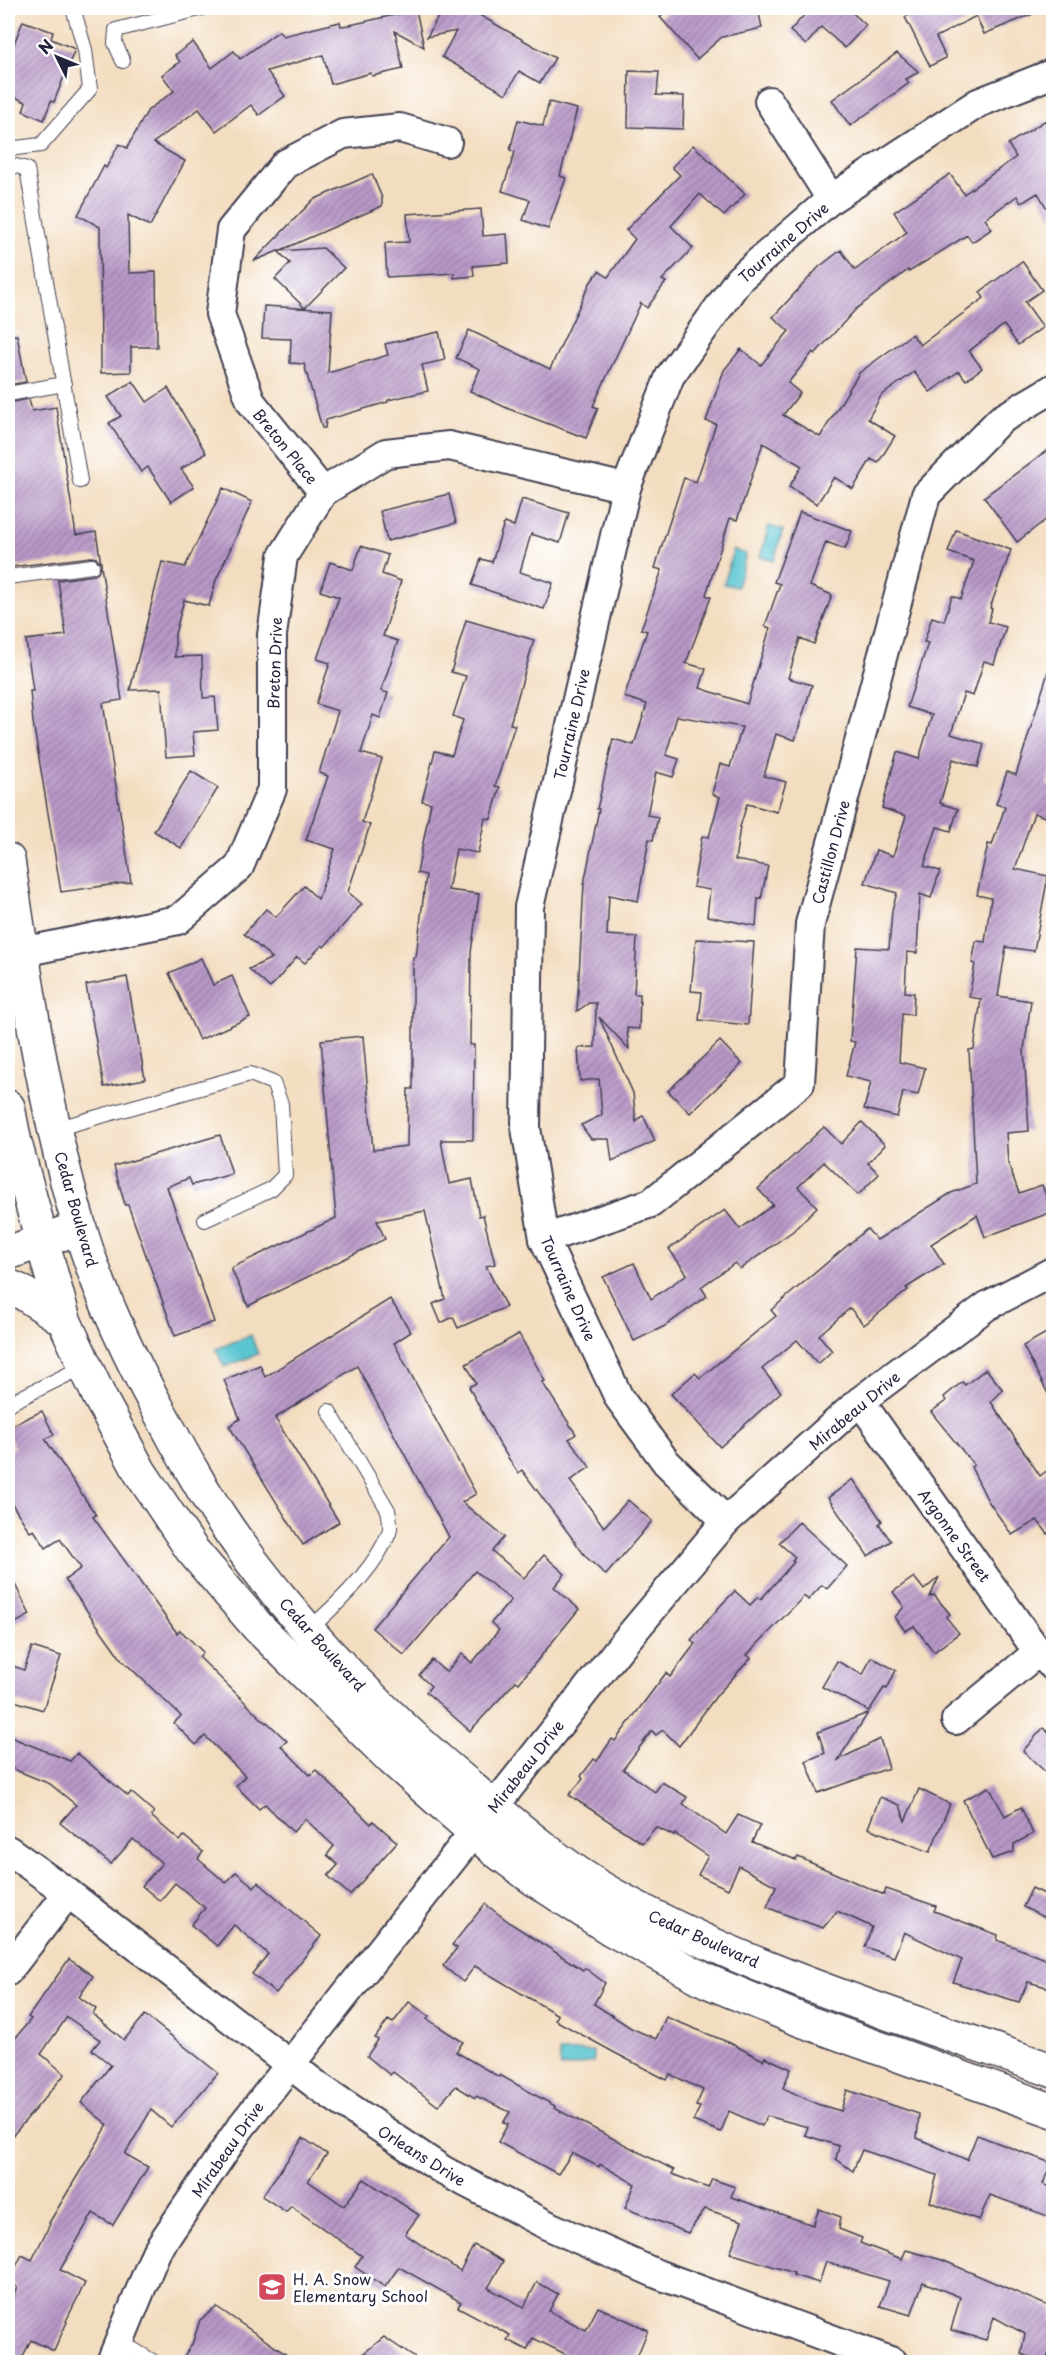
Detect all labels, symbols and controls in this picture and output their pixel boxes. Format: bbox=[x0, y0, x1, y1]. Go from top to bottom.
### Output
north arrow bbox=[27, 27, 87, 87]
text: N bbox=[32, 33, 58, 59]
street label: Tourraine Drive bbox=[733, 196, 833, 288]
street label: Breton Place bbox=[248, 403, 324, 489]
street label: Breton Drive bbox=[261, 617, 287, 709]
street label: Tourraine Drive bbox=[547, 666, 595, 782]
street label: Castillon Drive bbox=[805, 797, 855, 907]
street label: Cedar Boulevard bbox=[50, 1149, 104, 1269]
street label: Tourraine Drive bbox=[535, 1232, 603, 1344]
street label: Mirabeau Drive bbox=[803, 1365, 905, 1455]
street label: Argonne Street bbox=[913, 1484, 997, 1586]
street label: Cedar Boulevard bbox=[275, 1592, 371, 1696]
street label: Mirabeau Drive bbox=[481, 1715, 569, 1817]
street label: Cedar Boulevard bbox=[645, 1903, 763, 1973]
street label: Mirabeau Drive bbox=[185, 2096, 269, 2202]
street label: Orleans Drive bbox=[374, 2119, 470, 2191]
place label: H. A. Snow Elementary School bbox=[293, 2267, 428, 2307]
school or university icon: H. A. Snow Elementary School bbox=[256, 2271, 288, 2303]

